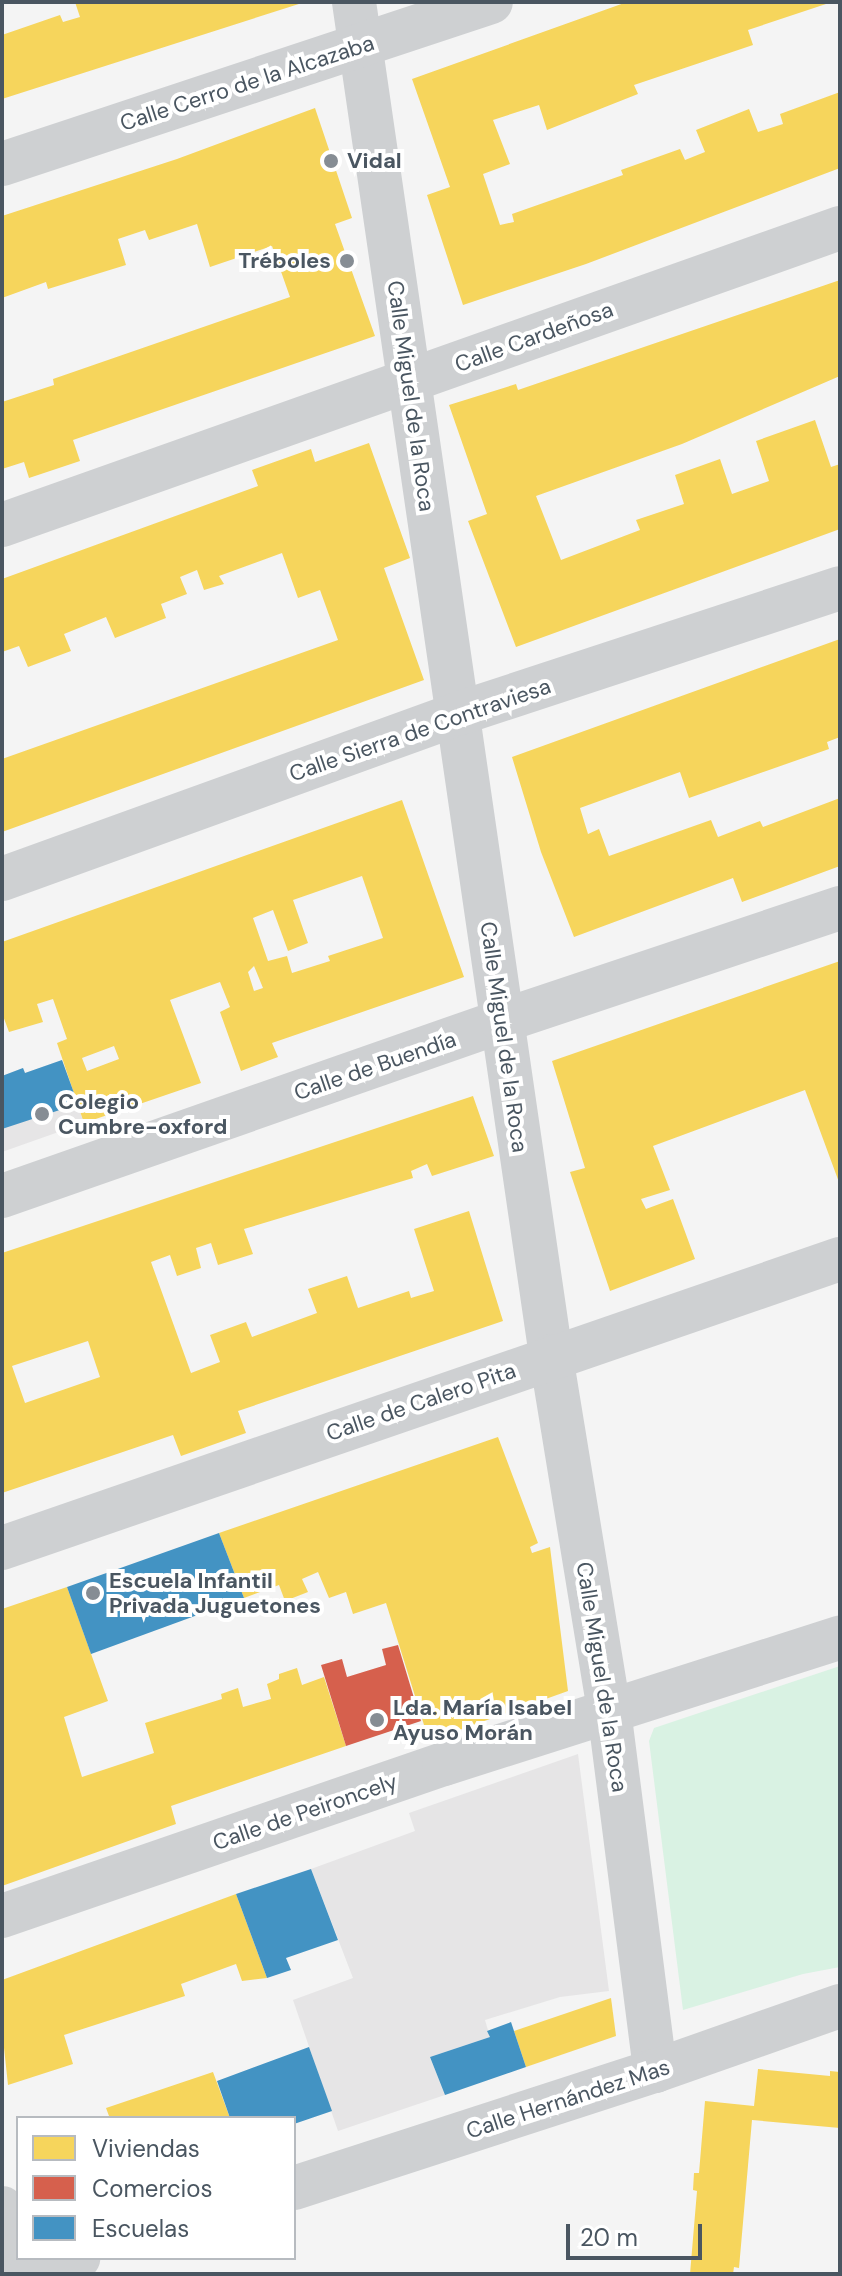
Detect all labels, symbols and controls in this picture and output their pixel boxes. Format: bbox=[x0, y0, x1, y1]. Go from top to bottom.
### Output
street label: Calle Cerro de la Alcazaba bbox=[117, 29, 377, 137]
place label: Vidal bbox=[347, 148, 402, 174]
marker: Vidal bbox=[322, 152, 340, 170]
place label: Tréboles bbox=[238, 248, 331, 274]
marker: Tréboles bbox=[338, 252, 356, 270]
street label: Calle Miguel de la Roca bbox=[382, 279, 440, 513]
street label: Calle Cardeñosa bbox=[451, 296, 617, 378]
street label: Calle Sierra de Contraviesa bbox=[286, 673, 554, 787]
street label: Calle Miguel de la Roca bbox=[475, 920, 533, 1154]
street label: Calle de Buendía bbox=[290, 1026, 460, 1106]
place label: Colegio Cumbre-oxford bbox=[58, 1088, 227, 1140]
marker: Colegio Cumbre-oxford bbox=[33, 1105, 51, 1123]
street label: Calle de Calero Pita bbox=[323, 1357, 519, 1447]
street label: Calle Miguel de la Roca bbox=[571, 1560, 633, 1794]
place label: Escuela Infantil Privada Juguetones bbox=[109, 1567, 321, 1618]
marker: Escuela Infantil Privada Juguetones bbox=[84, 1584, 102, 1602]
place label: Lda. María Isabel Ayuso Morán bbox=[393, 1694, 572, 1746]
marker: Lda. María Isabel Ayuso Morán bbox=[368, 1711, 386, 1729]
street label: Calle de Peironcely bbox=[209, 1768, 401, 1856]
street label: Calle Hernández Mas bbox=[463, 2054, 673, 2144]
legend bbox=[16, 2116, 296, 2260]
text: Viviendas bbox=[92, 2133, 200, 2164]
text: Comercios bbox=[92, 2173, 213, 2204]
scale bar bbox=[570, 2208, 706, 2258]
text: Escuelas bbox=[92, 2213, 189, 2244]
text: 20 m bbox=[580, 2222, 638, 2253]

